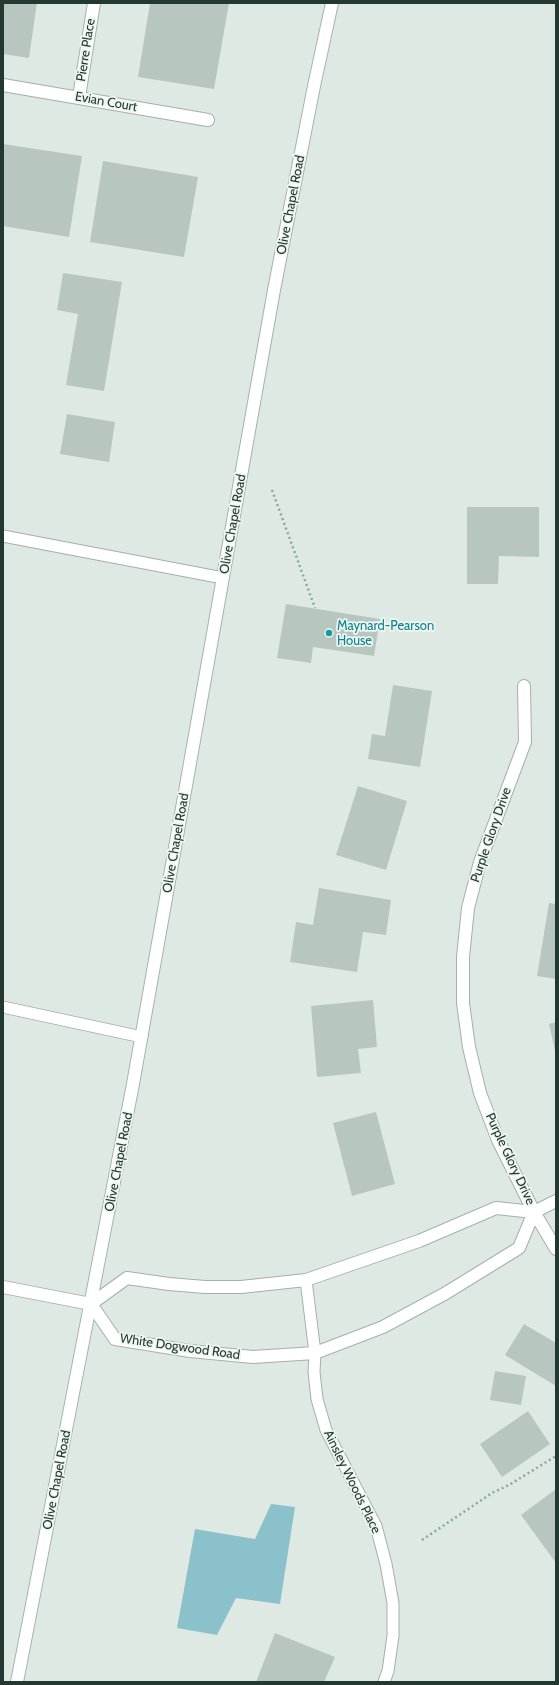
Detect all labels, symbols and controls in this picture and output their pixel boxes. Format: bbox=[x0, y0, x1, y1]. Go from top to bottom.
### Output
street label: Pierre Place bbox=[73, 17, 99, 83]
street label: Evian Court bbox=[74, 89, 138, 115]
street label: Olive Chapel Road bbox=[274, 154, 308, 256]
street label: Olive Chapel Road bbox=[217, 473, 249, 575]
place label: Maynard-Pearson House bbox=[337, 618, 434, 649]
marker: Maynard-Pearson House bbox=[324, 628, 334, 638]
street label: Purple Glory Drive bbox=[467, 785, 515, 885]
street label: Olive Chapel Road bbox=[160, 792, 192, 894]
street label: Olive Chapel Road bbox=[102, 1111, 136, 1213]
street label: Purple Glory Drive bbox=[482, 1111, 538, 1207]
street label: White Dogwood Road bbox=[119, 1331, 241, 1363]
street label: Ainsley Woods Place bbox=[320, 1428, 384, 1536]
street label: Olive Chapel Road bbox=[40, 1429, 74, 1531]

